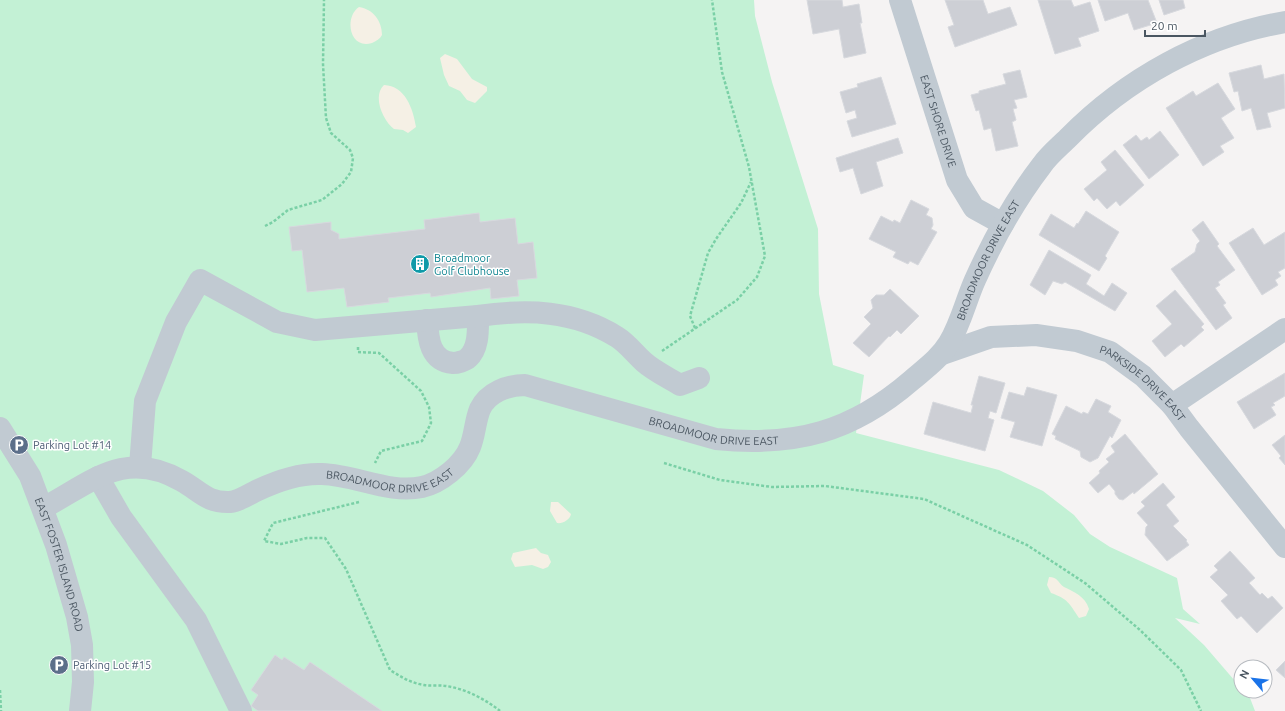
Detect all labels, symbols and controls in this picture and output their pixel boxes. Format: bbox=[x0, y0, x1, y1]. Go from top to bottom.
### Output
scale bar bbox=[1145, 12, 1205, 38]
text: 20 m bbox=[1151, 19, 1178, 32]
street label: EAST SHORE DRIVE bbox=[918, 73, 959, 169]
street label: BROADMOOR DRIVE EAST bbox=[954, 198, 1022, 322]
place label: Broadmoor Golf Clubhouse bbox=[434, 252, 510, 277]
building icon: Broadmoor Golf Clubhouse bbox=[409, 253, 431, 275]
street label: PARKSIDE DRIVE EAST bbox=[1098, 343, 1188, 423]
street label: BROADMOOR DRIVE EAST bbox=[648, 414, 779, 447]
parking icon: Parking Lot #14 bbox=[8, 434, 30, 456]
place label: Parking Lot #14 bbox=[33, 439, 111, 451]
street label: BROADMOOR DRIVE EAST bbox=[325, 466, 456, 495]
street label: EAST FOSTER ISLAND ROAD bbox=[33, 496, 86, 633]
parking icon: Parking Lot #15 bbox=[48, 654, 70, 676]
place label: Parking Lot #15 bbox=[73, 659, 151, 671]
north arrow bbox=[1233, 659, 1273, 699]
text: N bbox=[1237, 668, 1251, 681]

